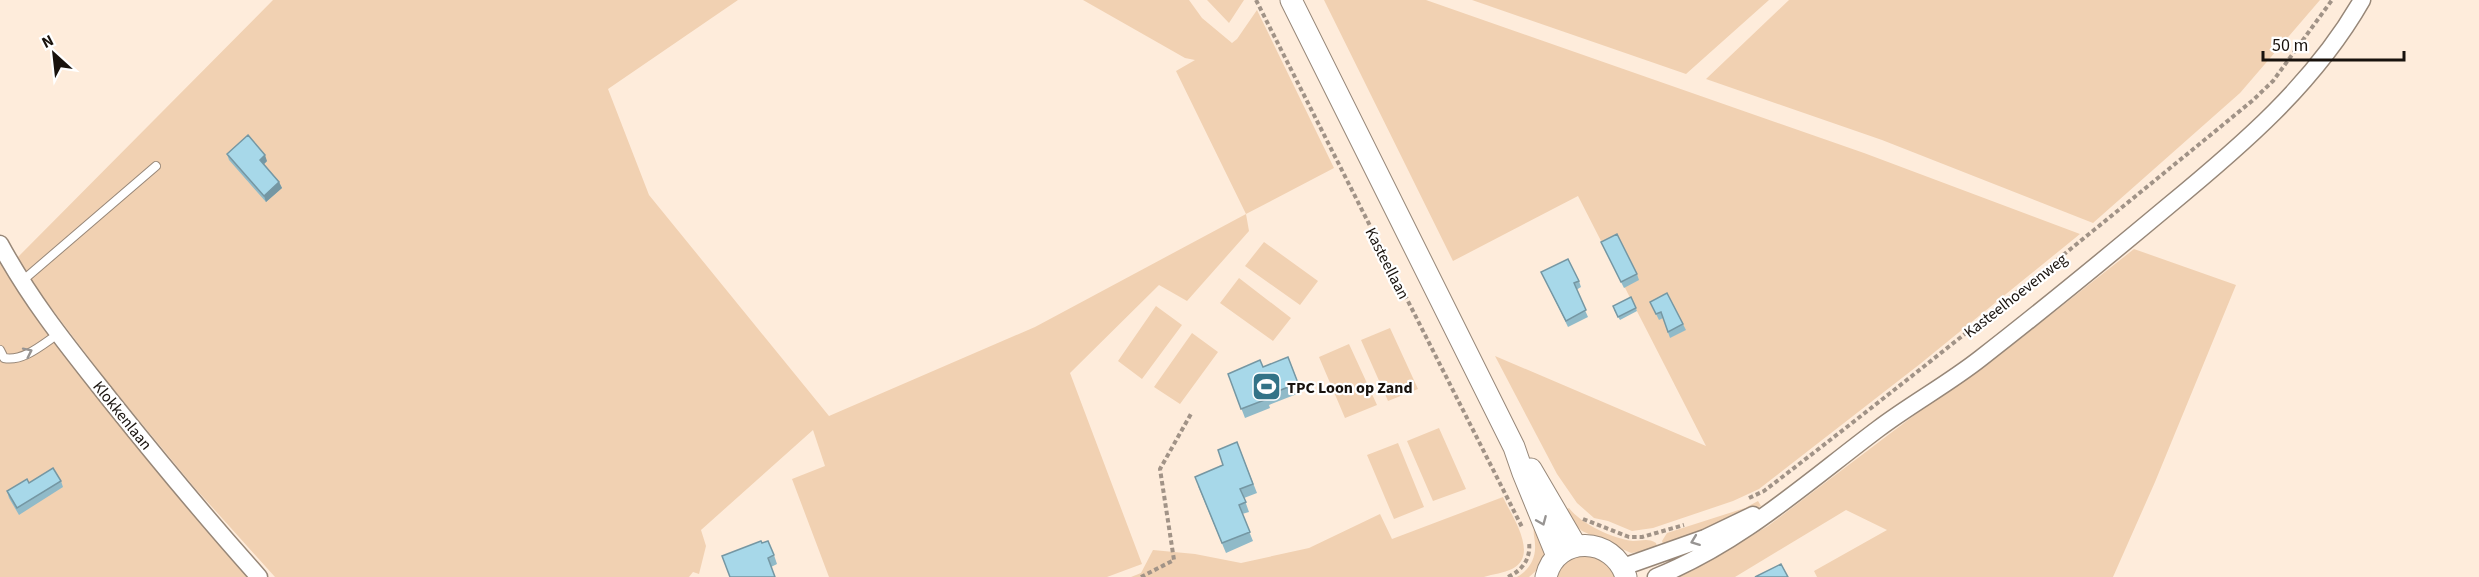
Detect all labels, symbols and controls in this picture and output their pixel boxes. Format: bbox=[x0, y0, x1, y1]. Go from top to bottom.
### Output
north arrow bbox=[24, 24, 84, 84]
scale bar bbox=[2263, 24, 2404, 62]
text: N bbox=[38, 29, 57, 54]
text: 50 m bbox=[2272, 33, 2308, 58]
street label: Kasteellaan bbox=[1360, 224, 1415, 303]
street label: Kasteelhoevenweg bbox=[1959, 248, 2072, 343]
one-way arrow bbox=[22, 347, 33, 359]
sports icon: TPC Loon op Zand bbox=[1250, 371, 1282, 403]
street label: Klokkenlaan bbox=[87, 376, 157, 455]
place label: TPC Loon op Zand bbox=[1287, 377, 1413, 399]
one-way arrow bbox=[1535, 515, 1547, 526]
one-way arrow bbox=[1691, 534, 1701, 547]

